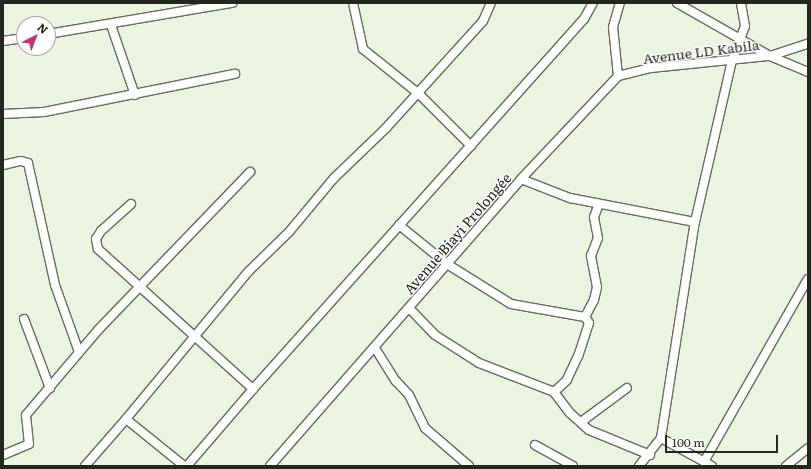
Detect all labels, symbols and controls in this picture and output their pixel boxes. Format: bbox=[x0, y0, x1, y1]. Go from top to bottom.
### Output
north arrow bbox=[16, 16, 56, 56]
text: N bbox=[35, 19, 52, 37]
street label: Avenue LD Kabila bbox=[642, 36, 760, 66]
street label: Avenue Biayi Prolongée bbox=[400, 169, 514, 297]
scale bar bbox=[667, 427, 780, 453]
text: 100 m bbox=[672, 433, 705, 451]

